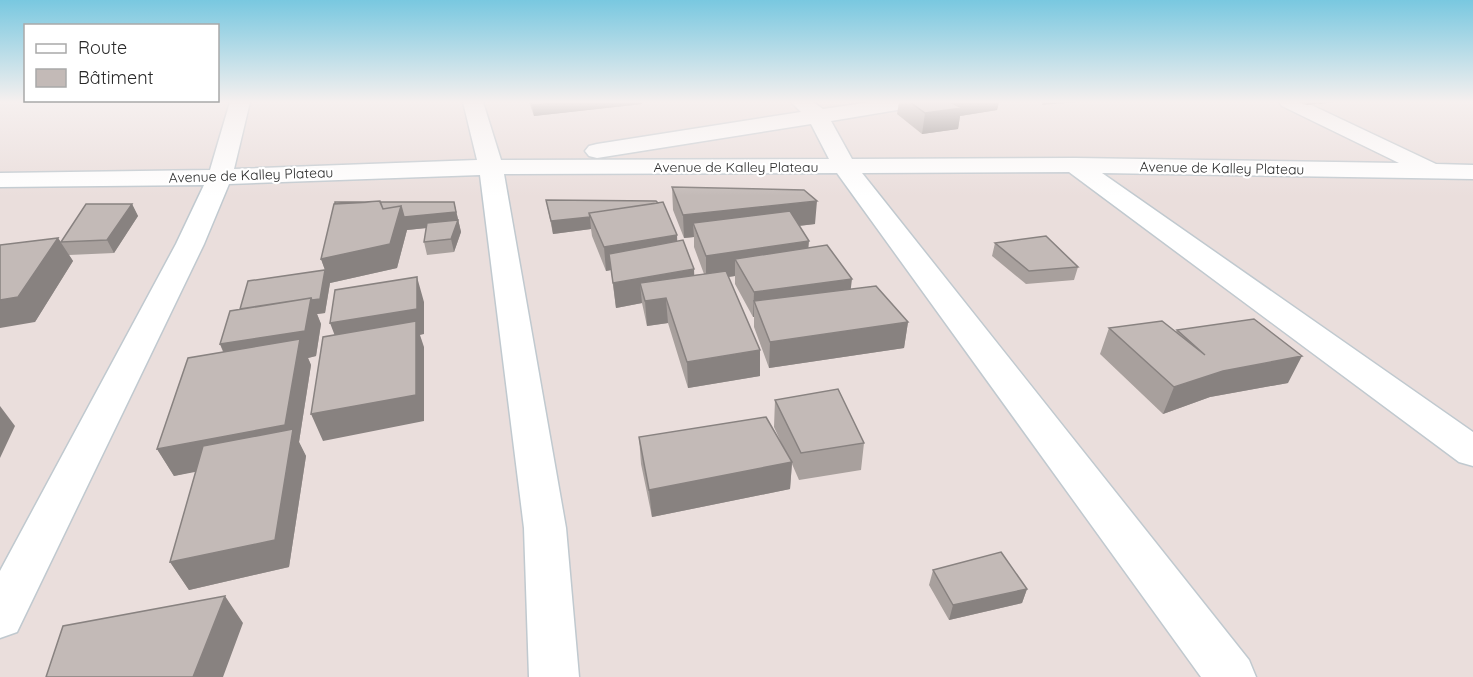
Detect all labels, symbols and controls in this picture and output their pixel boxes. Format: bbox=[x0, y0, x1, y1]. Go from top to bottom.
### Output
legend bbox=[24, 24, 219, 102]
text: Route bbox=[78, 36, 127, 59]
text: Bâtiment bbox=[78, 66, 154, 89]
street label: Avenue de Kalley Plateau bbox=[654, 158, 818, 176]
street label: Avenue de Kalley Plateau bbox=[1139, 158, 1305, 178]
street label: Avenue de Kalley Plateau bbox=[168, 163, 334, 187]

